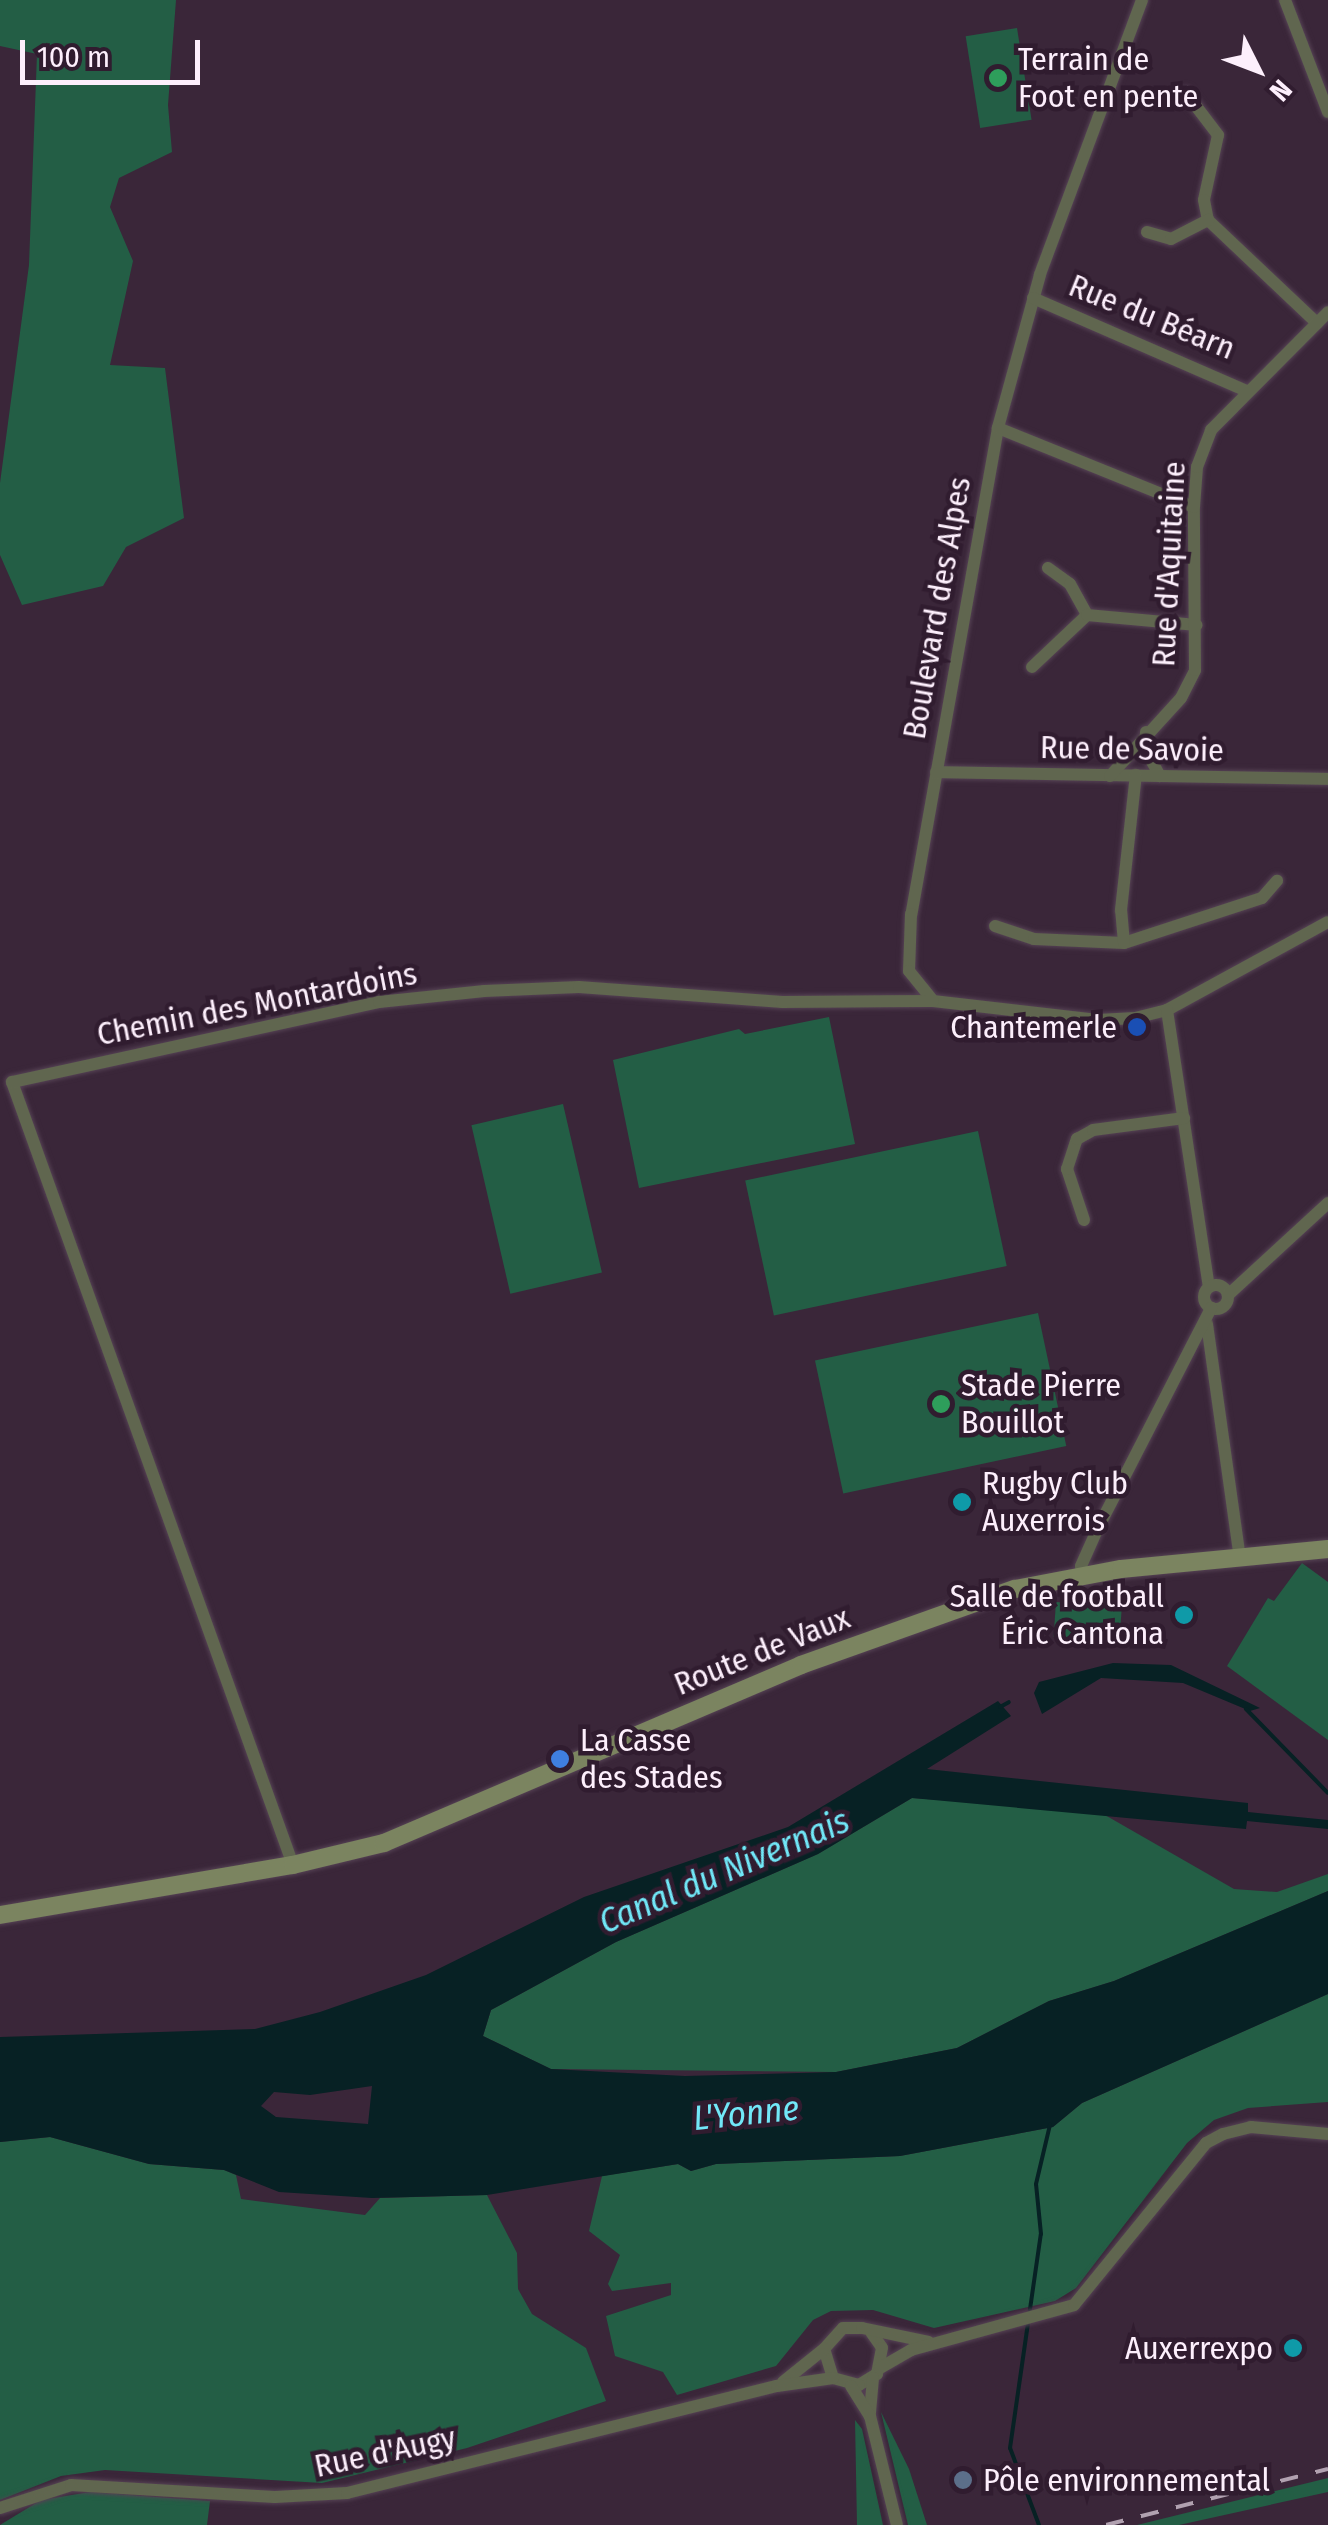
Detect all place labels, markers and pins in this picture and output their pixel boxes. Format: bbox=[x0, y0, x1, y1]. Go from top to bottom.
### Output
place label: Terrain de Foot en pente bbox=[1018, 41, 1198, 116]
marker: Terrain de Foot en pente bbox=[987, 67, 1009, 89]
place label: Chantemerle bbox=[950, 1008, 1117, 1046]
marker: Chantemerle bbox=[1126, 1016, 1148, 1038]
place label: Stade Pierre Bouillot bbox=[961, 1367, 1121, 1442]
marker: Stade Pierre Bouillot bbox=[930, 1393, 952, 1415]
place label: Rugby Club Auxerrois bbox=[982, 1465, 1128, 1540]
marker: Rugby Club Auxerrois bbox=[951, 1491, 973, 1513]
place label: Salle de football Éric Cantona bbox=[950, 1578, 1164, 1653]
marker: Salle de football Éric Cantona bbox=[1173, 1604, 1195, 1626]
place label: La Casse des Stades bbox=[580, 1722, 723, 1797]
marker: La Casse des Stades bbox=[549, 1748, 571, 1770]
place label: Auxerrexpo bbox=[1125, 2329, 1273, 2367]
marker: Auxerrexpo bbox=[1282, 2337, 1304, 2359]
place label: Pôle environnemental bbox=[983, 2461, 1270, 2499]
marker: Pôle environnemental bbox=[952, 2469, 974, 2491]

